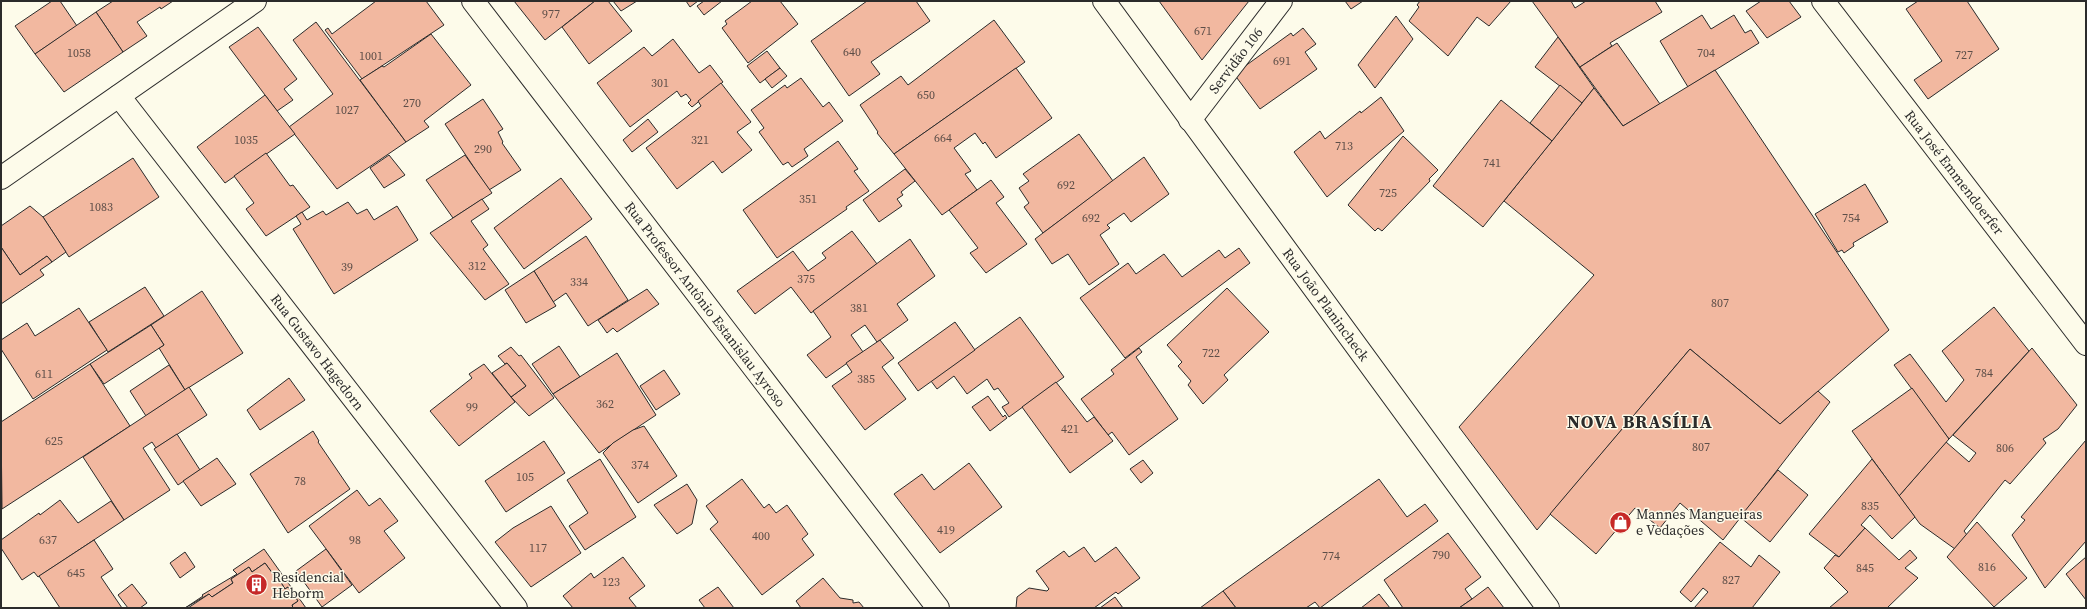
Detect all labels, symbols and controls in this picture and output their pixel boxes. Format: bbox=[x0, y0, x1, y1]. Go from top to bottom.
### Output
house number: 977 bbox=[542, 6, 560, 22]
house number: 671 bbox=[1194, 23, 1212, 39]
street label: Servidão 106 bbox=[1204, 23, 1267, 98]
house number: 640 bbox=[843, 44, 861, 60]
house number: 1058 bbox=[67, 45, 91, 61]
house number: 704 bbox=[1697, 45, 1715, 61]
house number: 727 bbox=[1955, 47, 1973, 63]
house number: 1001 bbox=[359, 48, 383, 64]
house number: 691 bbox=[1273, 53, 1291, 69]
house number: 301 bbox=[651, 75, 669, 91]
house number: 650 bbox=[917, 87, 935, 103]
house number: 270 bbox=[403, 95, 421, 111]
house number: 1027 bbox=[335, 102, 359, 118]
street label: Rua José Emmendoerfer bbox=[1900, 106, 2009, 239]
house number: 664 bbox=[934, 130, 952, 146]
house number: 1035 bbox=[234, 132, 258, 148]
house number: 321 bbox=[691, 132, 709, 148]
house number: 713 bbox=[1335, 138, 1353, 154]
house number: 290 bbox=[474, 141, 492, 157]
house number: 741 bbox=[1483, 155, 1501, 171]
house number: 692 bbox=[1057, 177, 1075, 193]
house number: 725 bbox=[1379, 185, 1397, 201]
house number: 351 bbox=[799, 191, 817, 207]
street label: Rua Professor Antônio Estanislau Ayroso bbox=[620, 197, 791, 411]
house number: 1083 bbox=[89, 199, 113, 215]
house number: 692 bbox=[1082, 210, 1100, 226]
house number: 754 bbox=[1842, 210, 1860, 226]
street label: Rua João Planincheck bbox=[1278, 244, 1374, 365]
house number: 312 bbox=[468, 258, 486, 274]
house number: 39 bbox=[341, 259, 353, 275]
house number: 375 bbox=[797, 271, 815, 287]
house number: 334 bbox=[570, 274, 588, 290]
street label: Rua Gustavo Hagedorn bbox=[266, 290, 369, 415]
house number: 807 bbox=[1711, 295, 1729, 311]
house number: 381 bbox=[850, 300, 868, 316]
house number: 722 bbox=[1202, 345, 1220, 361]
house number: 784 bbox=[1975, 365, 1993, 381]
house number: 611 bbox=[35, 366, 53, 382]
house number: 385 bbox=[857, 371, 875, 387]
house number: 362 bbox=[596, 396, 614, 412]
house number: 99 bbox=[466, 399, 478, 415]
district label: NOVA BRASÍLIA bbox=[1567, 409, 1713, 434]
house number: 421 bbox=[1061, 421, 1079, 437]
house number: 625 bbox=[45, 433, 63, 449]
house number: 807 bbox=[1692, 439, 1710, 455]
house number: 806 bbox=[1996, 440, 2014, 456]
house number: 374 bbox=[631, 457, 649, 473]
house number: 105 bbox=[516, 469, 534, 485]
house number: 78 bbox=[294, 473, 306, 489]
house number: 835 bbox=[1861, 498, 1879, 514]
place label: Mannes Mangueiras e Vedações bbox=[1636, 504, 1762, 540]
shop icon: Mannes Mangueiras e Vedações bbox=[1607, 509, 1633, 535]
house number: 419 bbox=[937, 522, 955, 538]
house number: 400 bbox=[752, 528, 770, 544]
house number: 637 bbox=[39, 532, 57, 548]
house number: 98 bbox=[349, 532, 361, 548]
house number: 117 bbox=[529, 540, 547, 556]
house number: 790 bbox=[1432, 547, 1450, 563]
house number: 774 bbox=[1322, 548, 1340, 564]
house number: 816 bbox=[1978, 559, 1996, 575]
house number: 845 bbox=[1856, 560, 1874, 576]
house number: 645 bbox=[67, 565, 85, 581]
place label: Residencial Heborm bbox=[272, 567, 344, 603]
building icon: Residencial Heborm bbox=[243, 572, 269, 598]
house number: 827 bbox=[1722, 572, 1740, 588]
house number: 123 bbox=[602, 574, 620, 590]

